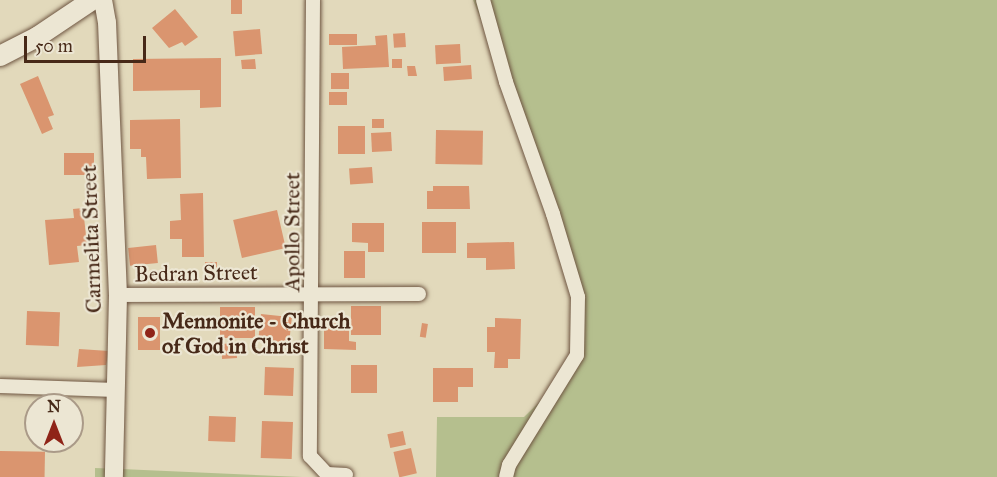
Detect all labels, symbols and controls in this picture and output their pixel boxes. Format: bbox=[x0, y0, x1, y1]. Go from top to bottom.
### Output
scale bar bbox=[27, 24, 148, 62]
text: 50 m bbox=[35, 35, 73, 57]
street label: Carmelita Street bbox=[75, 164, 107, 314]
street label: Apollo Street bbox=[279, 172, 305, 292]
street label: Bedran Street bbox=[134, 259, 258, 287]
place label: Mennonite - Church of God in Christ bbox=[162, 307, 350, 358]
marker: Mennonite - Church of God in Christ bbox=[143, 326, 157, 340]
north arrow bbox=[24, 393, 84, 453]
text: N bbox=[47, 397, 61, 416]

